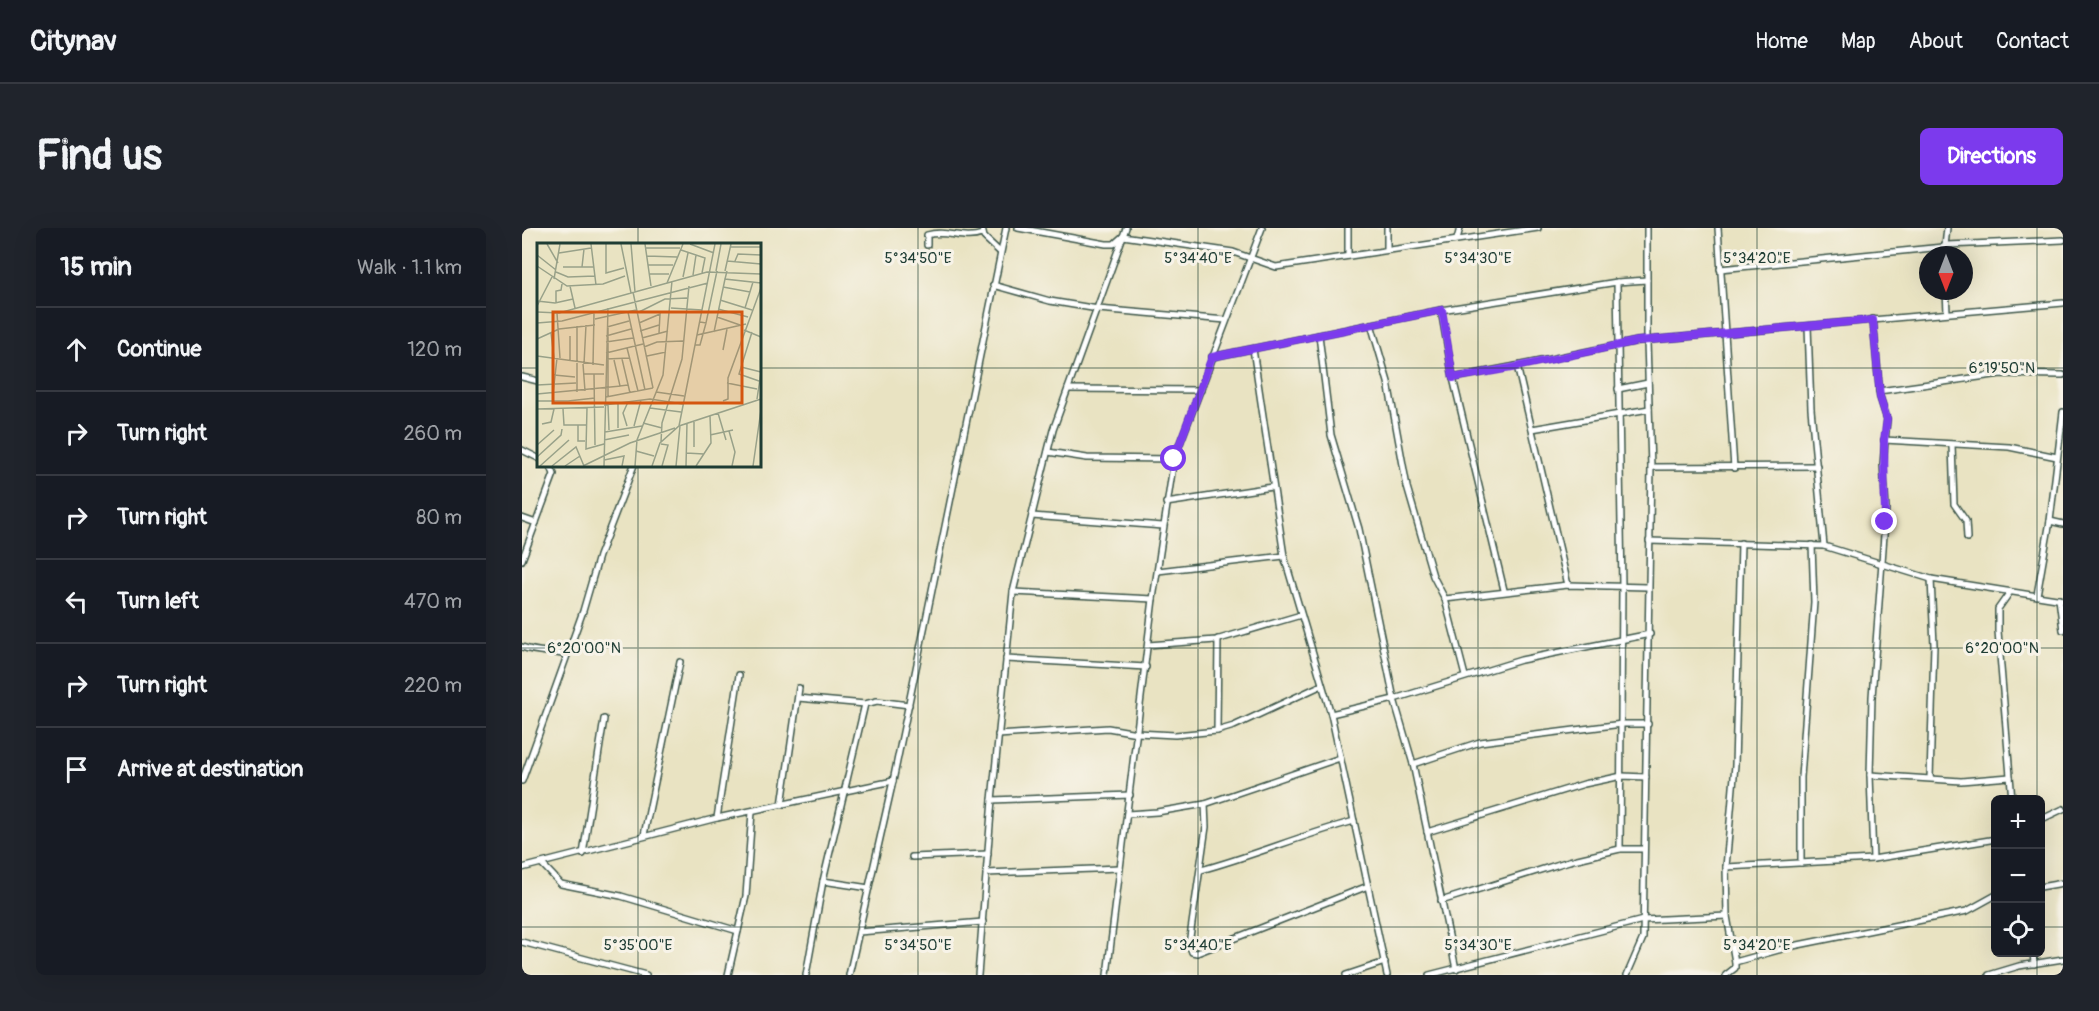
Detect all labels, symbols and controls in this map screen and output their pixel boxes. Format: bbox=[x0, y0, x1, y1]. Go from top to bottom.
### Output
text: Citynav bbox=[30, 24, 117, 59]
text: Home bbox=[1755, 28, 1808, 55]
text: Map bbox=[1841, 28, 1876, 55]
text: About bbox=[1909, 28, 1963, 55]
text: Contact bbox=[1996, 28, 2069, 55]
button: Directions bbox=[1920, 128, 2063, 185]
text: Find us bbox=[36, 130, 162, 182]
inset map bbox=[537, 243, 760, 466]
north arrow bbox=[1919, 246, 1973, 300]
text: 5°34'50"E bbox=[884, 249, 952, 268]
text: 5°34'40"E bbox=[1164, 249, 1232, 268]
text: 5°34'30"E bbox=[1444, 249, 1512, 268]
text: 5°34'20"E bbox=[1723, 249, 1791, 268]
text: 15 min bbox=[60, 251, 132, 283]
text: Walk · 1.1 km bbox=[357, 255, 462, 280]
icon: ahead bbox=[60, 333, 93, 366]
text: Continue bbox=[117, 335, 201, 363]
text: 120 m bbox=[407, 337, 462, 362]
text: 6°19'50"N bbox=[1969, 359, 2035, 378]
icon: right bbox=[60, 417, 93, 450]
text: Turn right bbox=[117, 419, 207, 447]
text: 260 m bbox=[403, 421, 462, 446]
route start bbox=[1160, 445, 1186, 471]
icon: right bbox=[60, 501, 93, 534]
text: Turn right bbox=[117, 503, 207, 531]
text: 80 m bbox=[416, 505, 462, 530]
route end bbox=[1871, 508, 1897, 534]
icon: left bbox=[60, 585, 93, 618]
text: Turn left bbox=[117, 587, 199, 615]
text: 470 m bbox=[404, 589, 462, 614]
text: 6°20'00"N bbox=[547, 639, 621, 658]
text: 6°20'00"N bbox=[1965, 639, 2039, 658]
icon: right bbox=[60, 669, 93, 702]
text: Turn right bbox=[117, 671, 207, 699]
text: 220 m bbox=[404, 673, 462, 698]
icon: arrive bbox=[60, 753, 93, 786]
text: Arrive at destination bbox=[117, 755, 303, 783]
map controls bbox=[1991, 795, 2045, 957]
button: + bbox=[1991, 795, 2045, 849]
button: − bbox=[1991, 849, 2045, 903]
button: locate bbox=[1991, 903, 2045, 957]
text: 5°35'00"E bbox=[604, 936, 672, 955]
text: 5°34'50"E bbox=[884, 936, 952, 955]
text: 5°34'40"E bbox=[1164, 936, 1232, 955]
text: 5°34'30"E bbox=[1444, 936, 1512, 955]
text: 5°34'20"E bbox=[1723, 936, 1791, 955]

